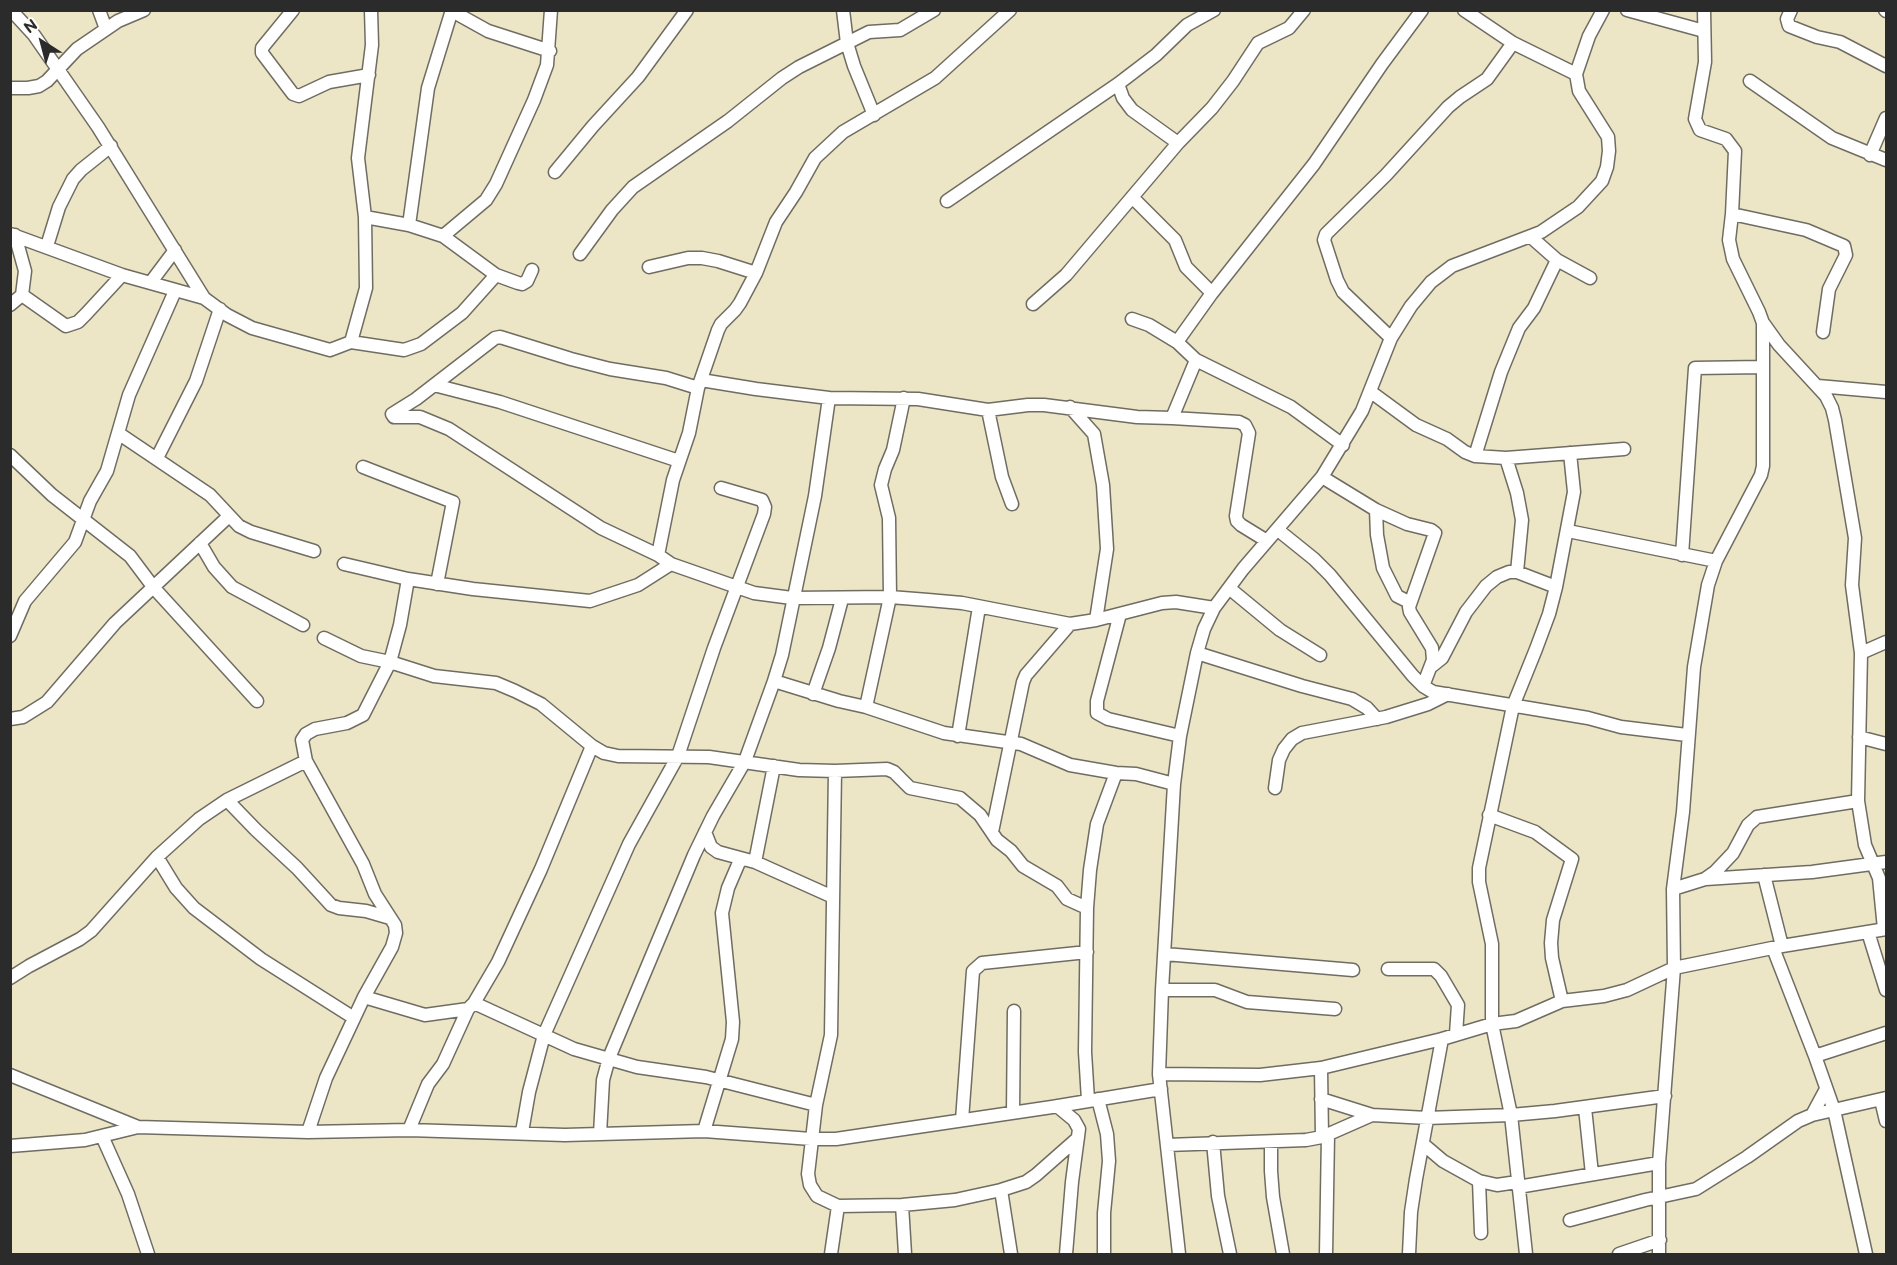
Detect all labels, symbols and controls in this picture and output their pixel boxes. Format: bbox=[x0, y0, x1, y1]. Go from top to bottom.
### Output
north arrow bbox=[12, 12, 72, 72]
text: N bbox=[21, 16, 42, 38]

